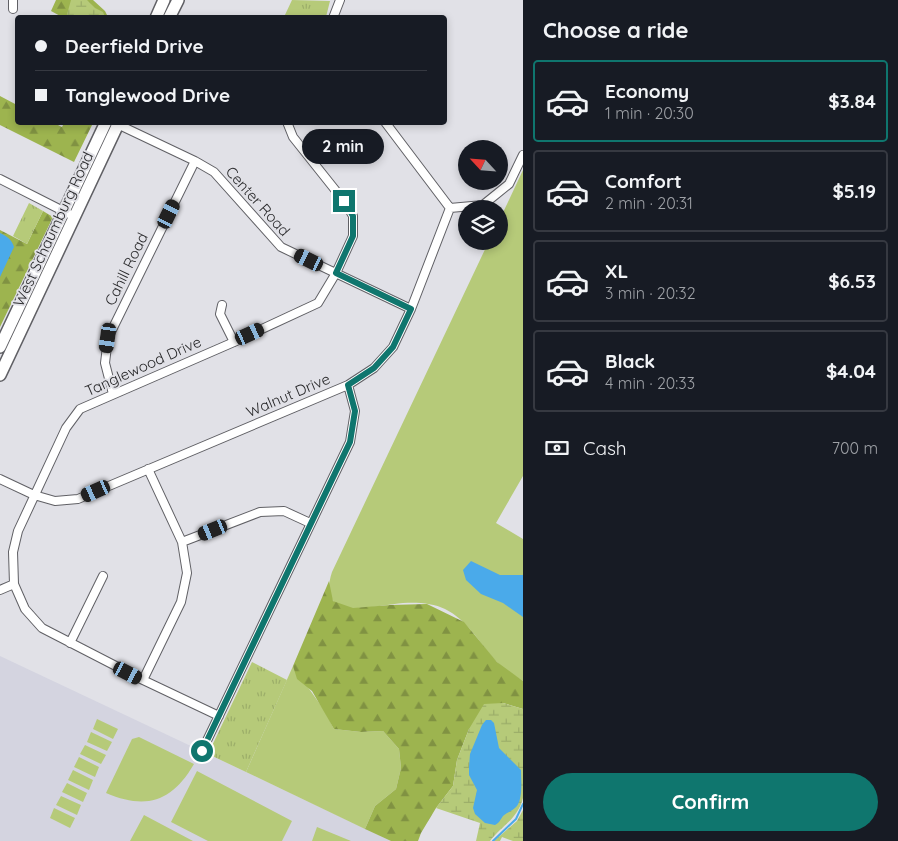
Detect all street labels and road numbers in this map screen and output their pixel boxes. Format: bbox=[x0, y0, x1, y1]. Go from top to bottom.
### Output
street label: West Schaumburg Road bbox=[9, 149, 97, 309]
street label: Center Road bbox=[222, 162, 294, 240]
street label: Cahill Road bbox=[100, 229, 152, 309]
street label: Tanglewood Drive bbox=[82, 332, 204, 400]
street label: Walnut Drive bbox=[243, 369, 333, 421]

